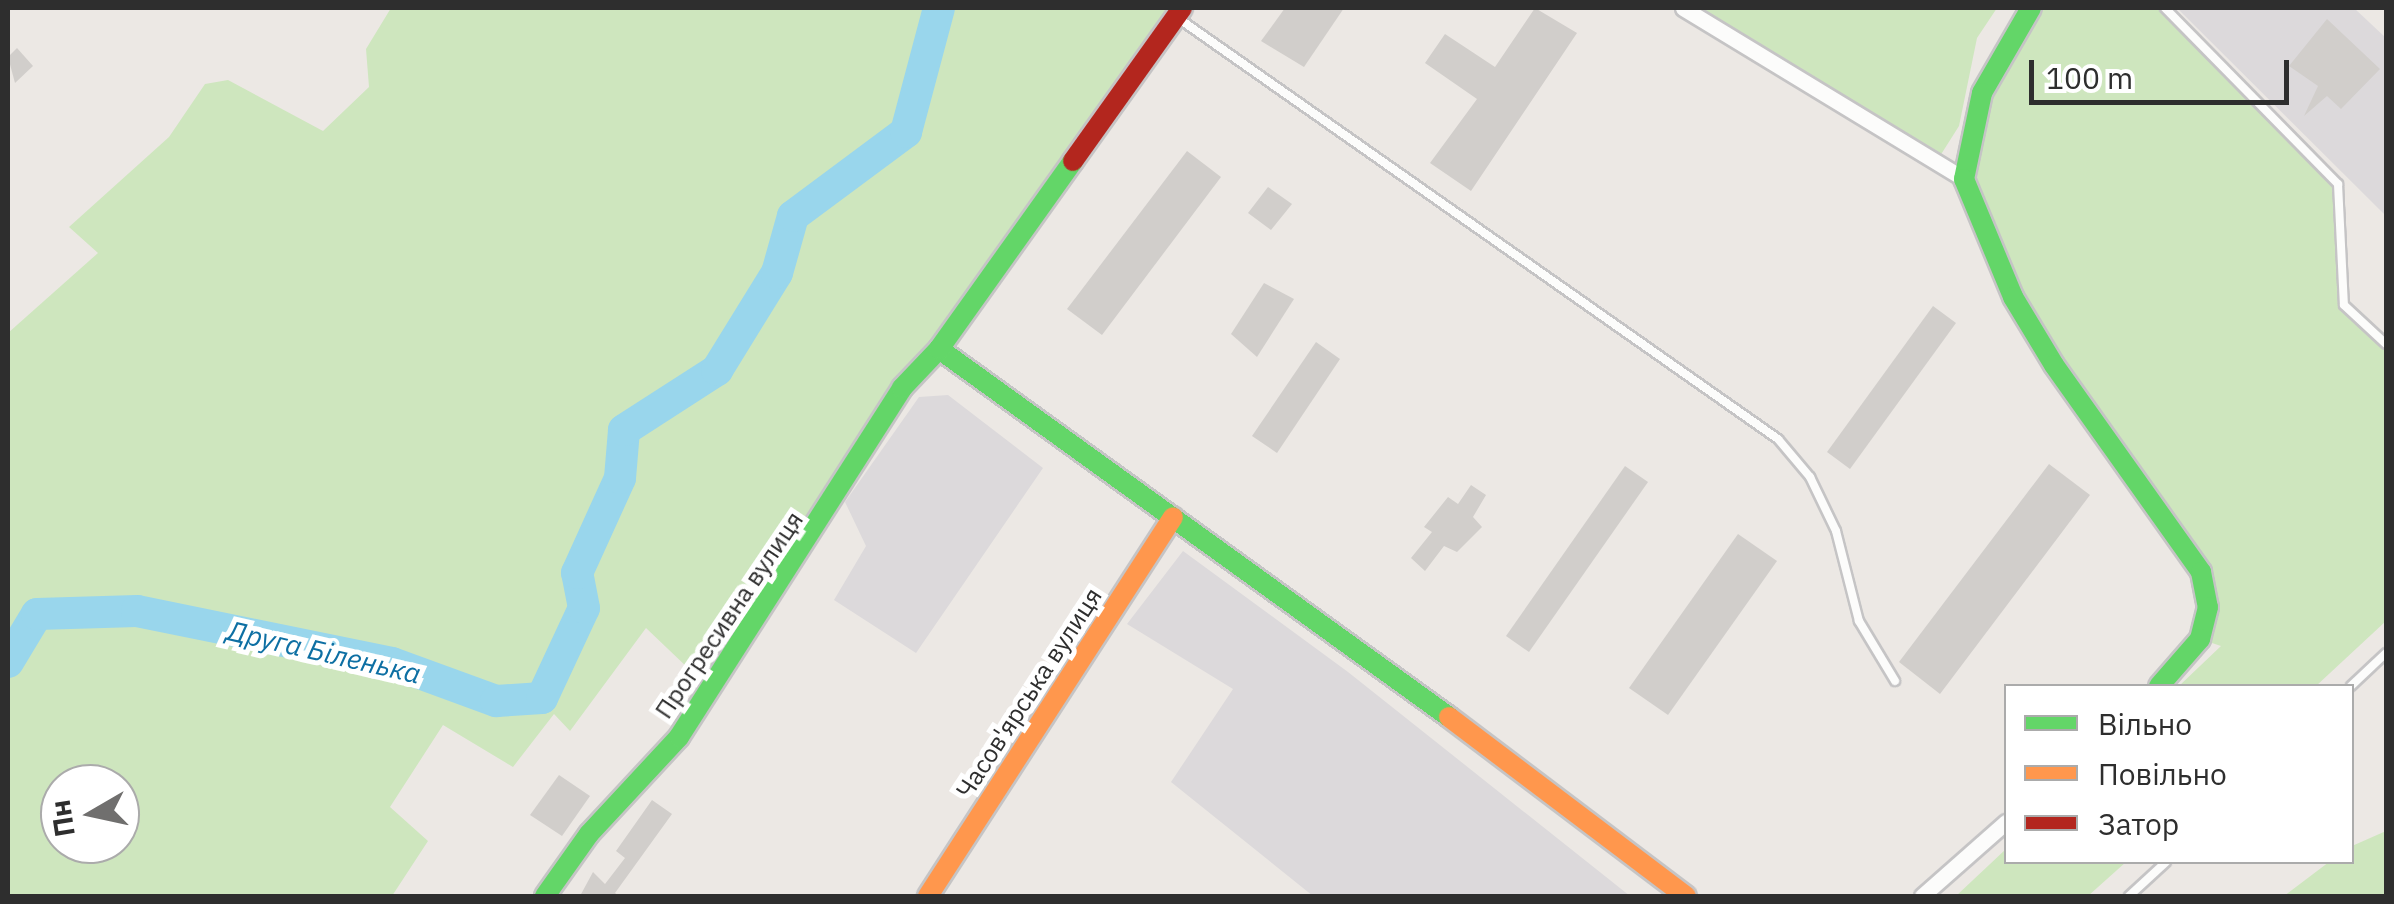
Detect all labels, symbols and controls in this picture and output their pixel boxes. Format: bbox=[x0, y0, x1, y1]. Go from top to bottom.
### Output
scale bar bbox=[2034, 40, 2294, 102]
text: 100 m bbox=[2046, 58, 2133, 97]
street label: Прогресивна вулиця bbox=[649, 506, 809, 724]
street label: Часов'ярська вулиця bbox=[950, 582, 1108, 804]
water label: Друга Біленька bbox=[224, 613, 424, 691]
legend bbox=[2004, 684, 2354, 864]
text: Вільно bbox=[2098, 704, 2192, 743]
text: Повільно bbox=[2098, 754, 2227, 793]
north arrow bbox=[40, 764, 140, 864]
text: Пн bbox=[41, 797, 83, 840]
text: Затор bbox=[2098, 804, 2179, 843]

